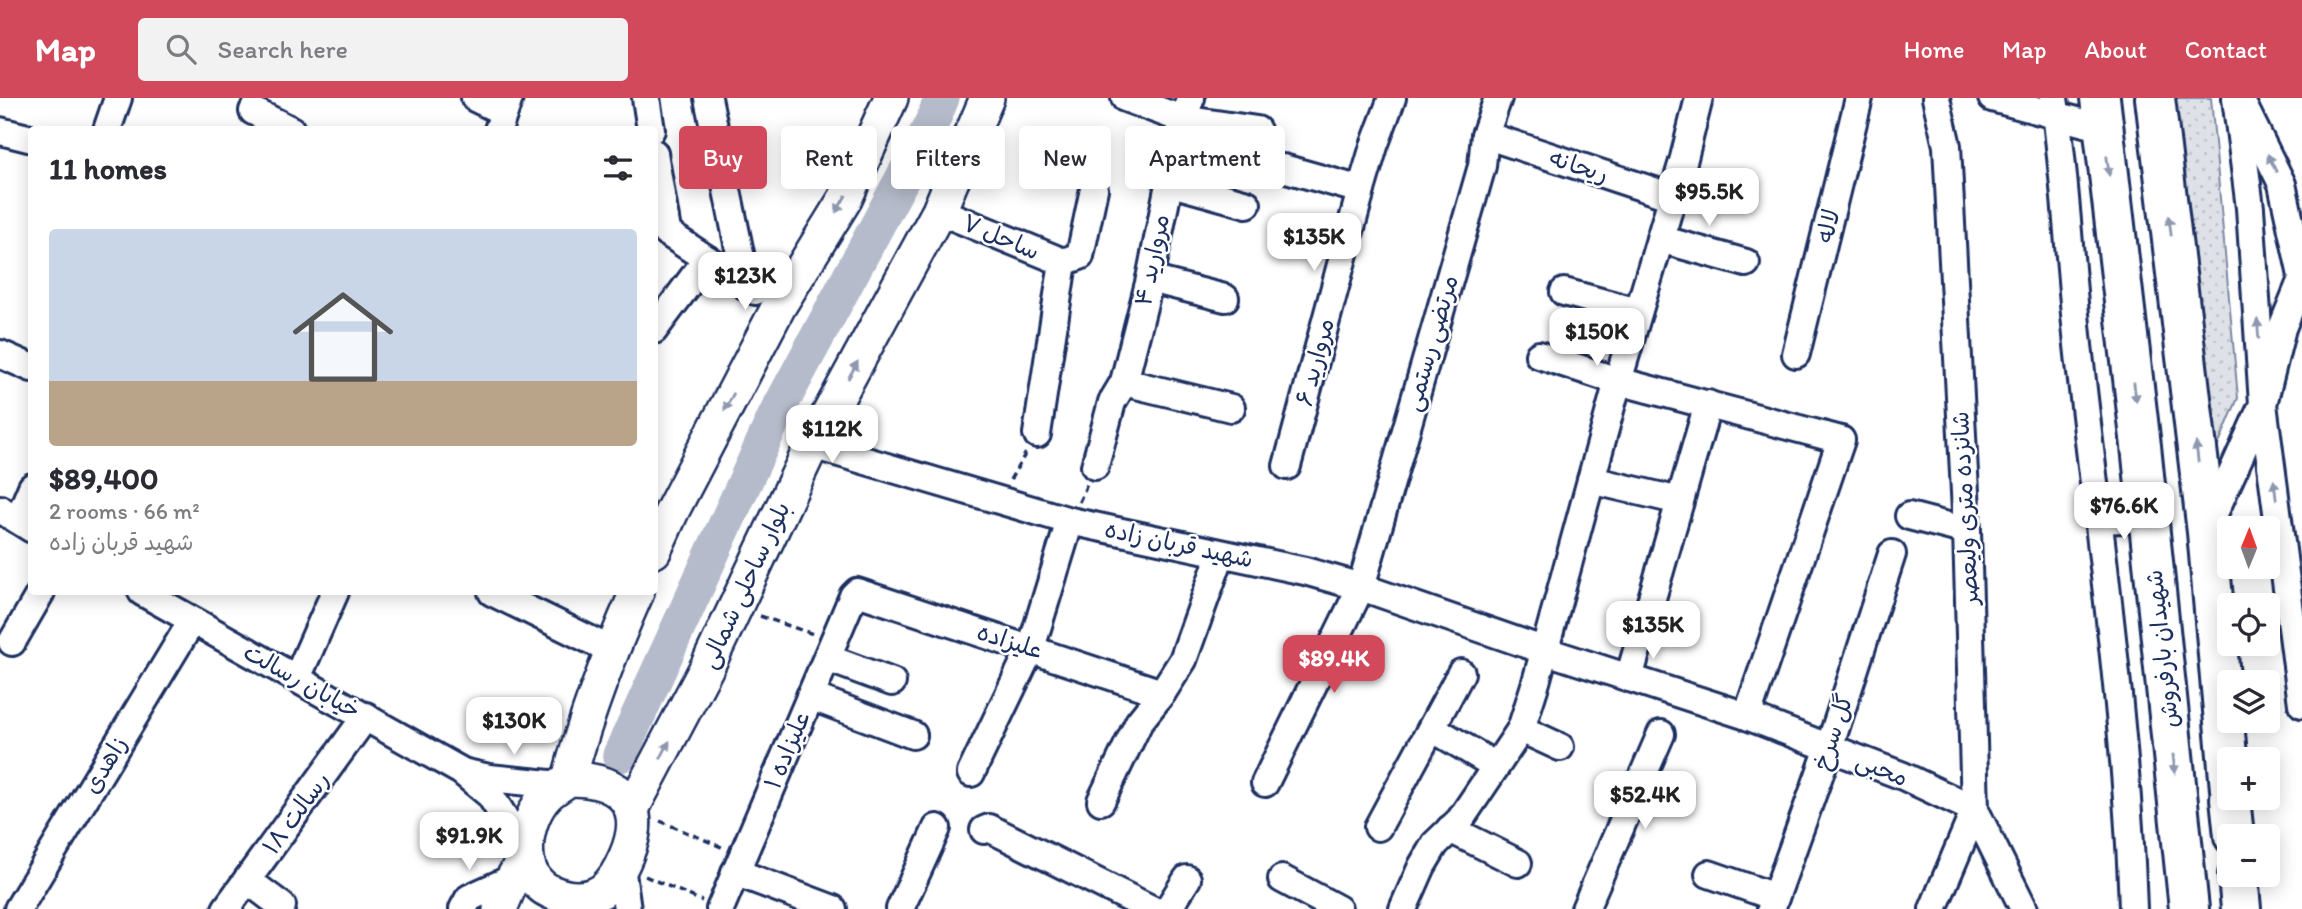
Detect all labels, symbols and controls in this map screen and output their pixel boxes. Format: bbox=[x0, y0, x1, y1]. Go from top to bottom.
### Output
search box bbox=[138, 18, 628, 81]
text: Map bbox=[35, 30, 96, 69]
icon: search bbox=[162, 30, 200, 68]
text: Search here bbox=[218, 33, 348, 65]
text: Home bbox=[1904, 35, 1964, 64]
text: Map bbox=[2002, 35, 2046, 64]
text: About bbox=[2084, 35, 2147, 64]
text: Contact bbox=[2185, 35, 2267, 64]
chip: Buy bbox=[679, 126, 767, 189]
chip: Rent bbox=[781, 126, 877, 189]
chip: Filters bbox=[891, 126, 1005, 189]
chip: New bbox=[1019, 126, 1111, 189]
chip: Apartment bbox=[1125, 126, 1285, 189]
street label: ریحانه bbox=[1546, 142, 1612, 189]
icon: filters bbox=[599, 149, 637, 187]
text: 11 homes bbox=[49, 150, 167, 187]
one-way arrow bbox=[2266, 153, 2277, 173]
one-way arrow bbox=[2102, 155, 2113, 177]
pin: $95.5K bbox=[1652, 169, 1766, 228]
text: $95.5K bbox=[1675, 177, 1743, 205]
one-way arrow bbox=[835, 195, 847, 214]
street label: لاله bbox=[1809, 206, 1846, 246]
street label: ساحل ۷ bbox=[958, 207, 1044, 266]
street label: مروارید ۴ bbox=[1128, 211, 1175, 308]
pin: $135K bbox=[1265, 214, 1363, 273]
one-way arrow bbox=[2164, 215, 2175, 237]
text: $135K bbox=[1283, 222, 1345, 250]
pin: $123K bbox=[696, 252, 794, 312]
text: $123K bbox=[714, 261, 776, 289]
street label: مرتضی رستمی bbox=[1397, 271, 1465, 415]
icon: home bbox=[280, 274, 406, 400]
pin: $150K bbox=[1548, 308, 1646, 368]
street label: مروارید ۶ bbox=[1289, 315, 1340, 409]
text: $150K bbox=[1565, 317, 1629, 345]
one-way arrow bbox=[2253, 318, 2264, 340]
one-way arrow bbox=[847, 360, 859, 380]
one-way arrow bbox=[2129, 381, 2140, 403]
one-way arrow bbox=[723, 392, 735, 412]
pin: $112K bbox=[783, 406, 881, 465]
street label: شانزده متری ولیعصر bbox=[1945, 411, 1984, 607]
text: $112K bbox=[802, 414, 862, 442]
one-way arrow bbox=[2191, 441, 2202, 463]
text: $89,400 bbox=[49, 460, 158, 497]
one-way arrow bbox=[2269, 479, 2280, 501]
pin: $76.6K bbox=[2067, 482, 2181, 542]
text: $76.6K bbox=[2090, 491, 2158, 519]
text: 2 rooms · 66 m² bbox=[49, 497, 200, 525]
street label: بلوار ساحلی شمالی bbox=[693, 497, 797, 673]
street label: شهید قربان زاده bbox=[1102, 514, 1256, 573]
north arrow bbox=[2217, 516, 2280, 579]
map controls bbox=[2217, 516, 2280, 887]
text: شهید قربان زاده bbox=[49, 528, 194, 556]
street label: شهیدان بارفروش bbox=[2139, 568, 2184, 730]
button: locate bbox=[2217, 593, 2280, 656]
pin: $135K bbox=[1604, 602, 1702, 661]
text: $135K bbox=[1622, 610, 1684, 638]
street label: علیزاده bbox=[974, 616, 1047, 665]
pin: $89.4K bbox=[1277, 636, 1391, 695]
street label: خیابان رسالت bbox=[239, 637, 366, 725]
text: $89.4K bbox=[1299, 644, 1369, 672]
button: layers bbox=[2217, 670, 2280, 733]
street label: گل سرخ bbox=[1806, 690, 1861, 774]
pin: $130K bbox=[465, 698, 563, 757]
text: $130K bbox=[482, 706, 546, 734]
street label: علیزاده ۱ bbox=[757, 707, 816, 793]
street label: زاهدی bbox=[76, 731, 133, 799]
one-way arrow bbox=[659, 739, 671, 759]
street label: محبی bbox=[1852, 745, 1912, 793]
button: + bbox=[2217, 747, 2280, 810]
one-way arrow bbox=[2168, 753, 2179, 775]
street label: رسالت ۱۸ bbox=[256, 766, 335, 860]
pin: $52.4K bbox=[1588, 772, 1702, 831]
text: $52.4K bbox=[1610, 780, 1680, 808]
pin: $91.9K bbox=[412, 812, 526, 872]
text: $91.9K bbox=[436, 821, 502, 849]
button: − bbox=[2217, 824, 2280, 887]

